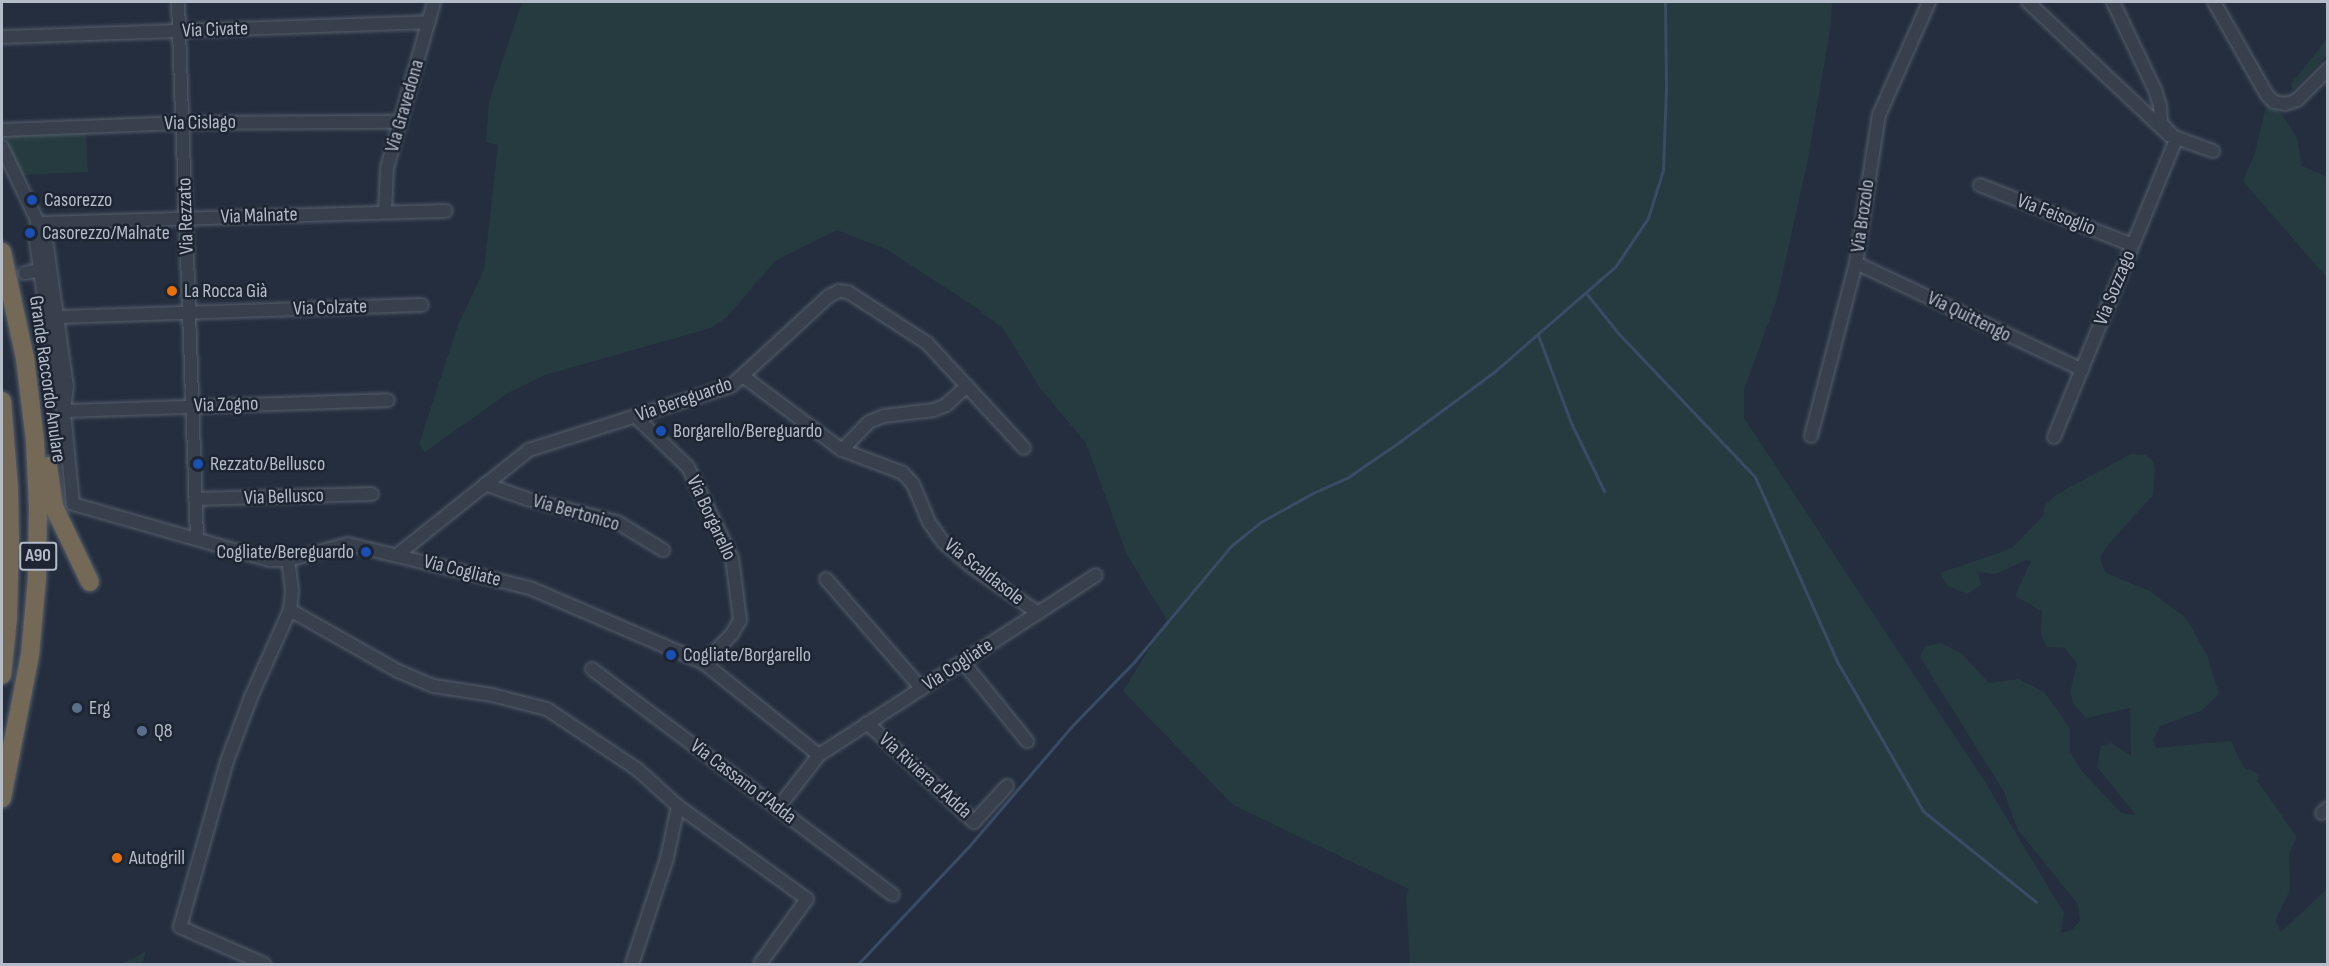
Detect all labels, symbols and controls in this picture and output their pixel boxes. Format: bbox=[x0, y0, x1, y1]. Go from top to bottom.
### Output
street label: Via Civate bbox=[182, 17, 248, 43]
street label: Via Gravedona bbox=[380, 57, 430, 155]
street label: Via Cislago bbox=[164, 110, 236, 136]
street label: Via Rezzato bbox=[173, 177, 199, 255]
street label: Via Brozolo bbox=[1846, 178, 1880, 254]
place label: Casorezzo bbox=[44, 188, 112, 212]
street label: Via Feisoglio bbox=[2013, 189, 2099, 241]
marker: Casorezzo bbox=[25, 193, 39, 207]
street label: Via Malnate bbox=[220, 203, 298, 229]
place label: Casorezzo/Malnate bbox=[42, 221, 170, 245]
marker: Casorezzo/Malnate bbox=[23, 226, 37, 240]
street label: Via Sozzago bbox=[2089, 247, 2141, 329]
place label: La Rocca Già bbox=[184, 279, 268, 303]
marker: La Rocca Già bbox=[165, 284, 179, 298]
street label: Via Quittengo bbox=[1923, 286, 2015, 348]
street label: Grande Raccordo Anulare bbox=[23, 294, 71, 464]
street label: Via Colzate bbox=[293, 295, 367, 321]
street label: Via Bereguardo bbox=[633, 372, 735, 428]
street label: Via Zogno bbox=[193, 392, 259, 418]
place label: Borgarello/Bereguardo bbox=[673, 419, 822, 443]
marker: Borgarello/Bereguardo bbox=[654, 424, 668, 438]
place label: Rezzato/Bellusco bbox=[210, 452, 325, 476]
marker: Rezzato/Bellusco bbox=[191, 457, 205, 471]
street label: Via Borgarello bbox=[681, 472, 741, 564]
street label: Via Bellusco bbox=[244, 484, 324, 510]
street label: Via Bertonico bbox=[530, 489, 622, 537]
street label: Via Scaldasole bbox=[939, 533, 1029, 611]
place label: Cogliate/Bereguardo bbox=[216, 540, 354, 564]
road number: A90 bbox=[18, 541, 57, 571]
marker: Cogliate/Bereguardo bbox=[359, 545, 373, 559]
street label: Via Cogliate bbox=[421, 550, 503, 592]
street label: Via Cogliate bbox=[918, 633, 998, 697]
place label: Cogliate/Borgarello bbox=[683, 643, 811, 667]
marker: Cogliate/Borgarello bbox=[664, 648, 678, 662]
place label: Erg bbox=[89, 696, 110, 720]
marker: Erg bbox=[70, 701, 84, 715]
place label: Q8 bbox=[154, 719, 173, 743]
marker: Q8 bbox=[135, 724, 149, 738]
street label: Via Riviera d'Adda bbox=[874, 728, 976, 824]
street label: Via Cassano d'Adda bbox=[685, 734, 801, 830]
place label: Autogrill bbox=[129, 846, 185, 870]
marker: Autogrill bbox=[110, 851, 124, 865]

